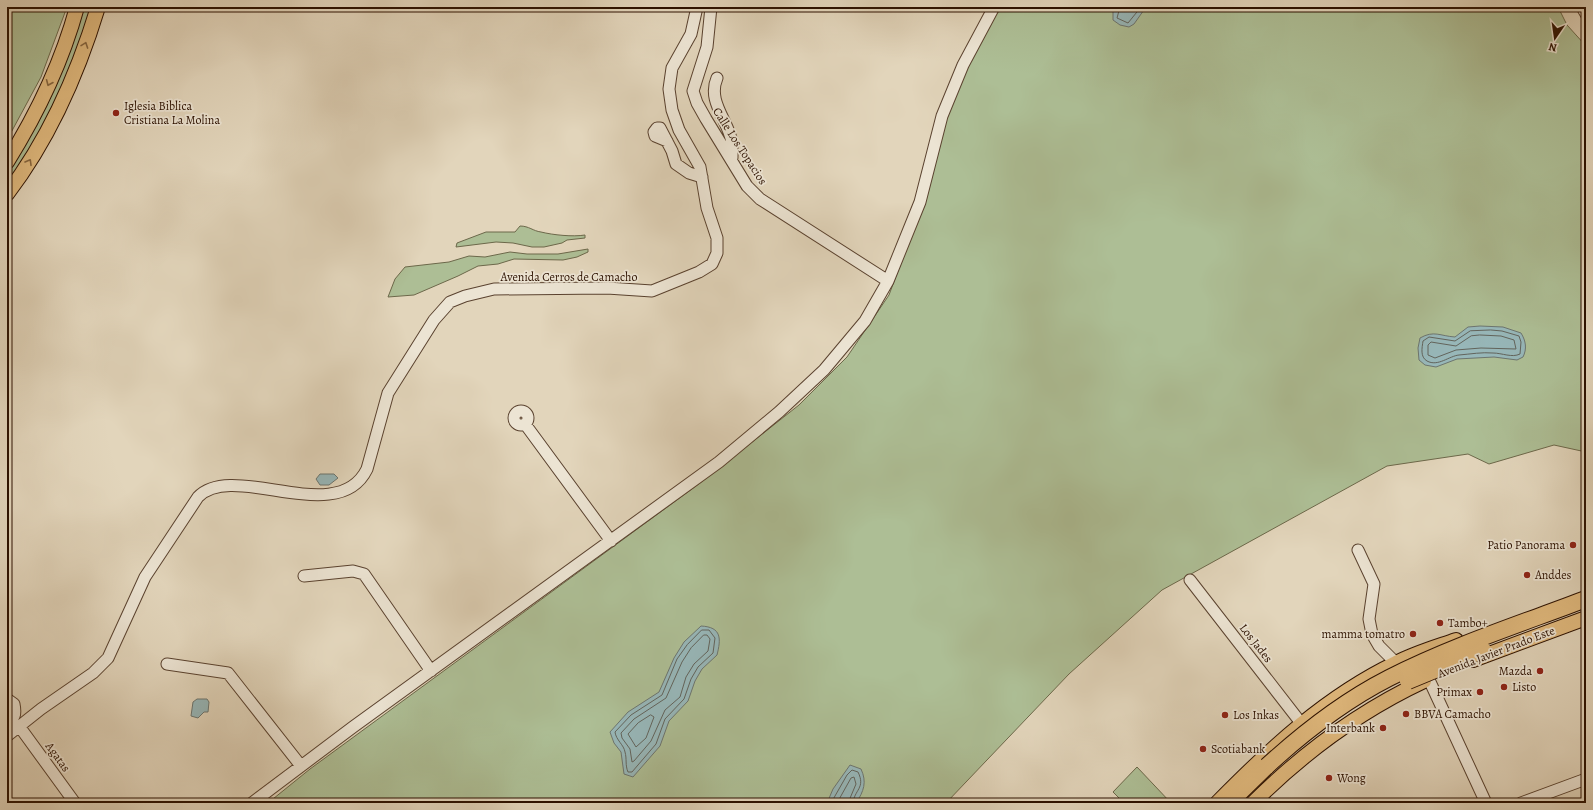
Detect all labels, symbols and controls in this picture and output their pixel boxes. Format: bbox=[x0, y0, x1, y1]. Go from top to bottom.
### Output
north arrow bbox=[1535, 18, 1575, 58]
text: N bbox=[1547, 39, 1558, 55]
one-way arrow bbox=[80, 41, 88, 48]
one-way arrow bbox=[46, 79, 54, 86]
place label: Iglesia Biblica Cristiana La Molina bbox=[124, 98, 220, 128]
street label: Calle Los Topacios bbox=[709, 104, 771, 188]
marker: Iglesia Biblica Cristiana La Molina bbox=[111, 108, 121, 118]
one-way arrow bbox=[24, 159, 31, 166]
street label: Avenida Cerros de Camacho bbox=[500, 269, 637, 285]
place label: Patio Panorama bbox=[1487, 537, 1565, 553]
marker: Patio Panorama bbox=[1568, 540, 1578, 550]
place label: Anddes bbox=[1534, 567, 1572, 583]
marker: Anddes bbox=[1522, 570, 1532, 580]
place label: Tambo+ bbox=[1448, 615, 1488, 631]
marker: Tambo+ bbox=[1435, 618, 1445, 628]
street label: Los Jades bbox=[1236, 620, 1276, 666]
street label: Avenida Javier Prado Este bbox=[1434, 622, 1557, 682]
place label: mamma tomatro bbox=[1322, 626, 1405, 642]
marker: mamma tomatro bbox=[1408, 629, 1418, 639]
place label: Mazda bbox=[1499, 663, 1532, 679]
marker: Mazda bbox=[1535, 666, 1545, 676]
place label: Listo bbox=[1512, 679, 1536, 695]
marker: Listo bbox=[1499, 682, 1509, 692]
place label: Primax bbox=[1436, 684, 1472, 700]
marker: Primax bbox=[1475, 687, 1485, 697]
place label: BBVA Camacho bbox=[1414, 706, 1491, 722]
place label: Los Inkas bbox=[1233, 707, 1279, 723]
marker: BBVA Camacho bbox=[1401, 709, 1411, 719]
marker: Los Inkas bbox=[1220, 710, 1230, 720]
place label: Interbank bbox=[1326, 720, 1375, 736]
marker: Interbank bbox=[1378, 723, 1388, 733]
street label: Agatas bbox=[41, 738, 74, 775]
place label: Scotiabank bbox=[1211, 741, 1265, 757]
marker: Scotiabank bbox=[1198, 744, 1208, 754]
place label: Wong bbox=[1336, 770, 1366, 786]
marker: Wong bbox=[1324, 773, 1334, 783]

